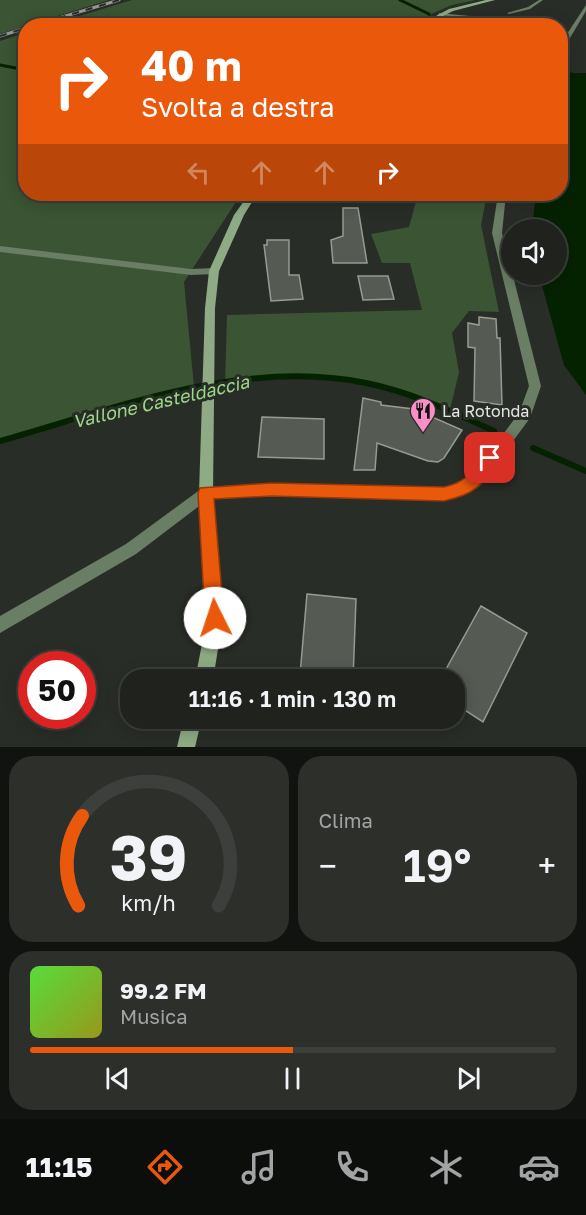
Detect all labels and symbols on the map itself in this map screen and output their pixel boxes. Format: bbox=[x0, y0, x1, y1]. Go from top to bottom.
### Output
water label: Vallone Casteldaccia bbox=[70, 370, 252, 432]
restaurant icon: La Rotonda bbox=[408, 396, 438, 434]
place label: La Rotonda bbox=[442, 401, 529, 421]
pin bbox=[464, 432, 515, 483]
position arrow bbox=[183, 586, 247, 650]
speed limit sign: 50 bbox=[18, 651, 96, 729]

